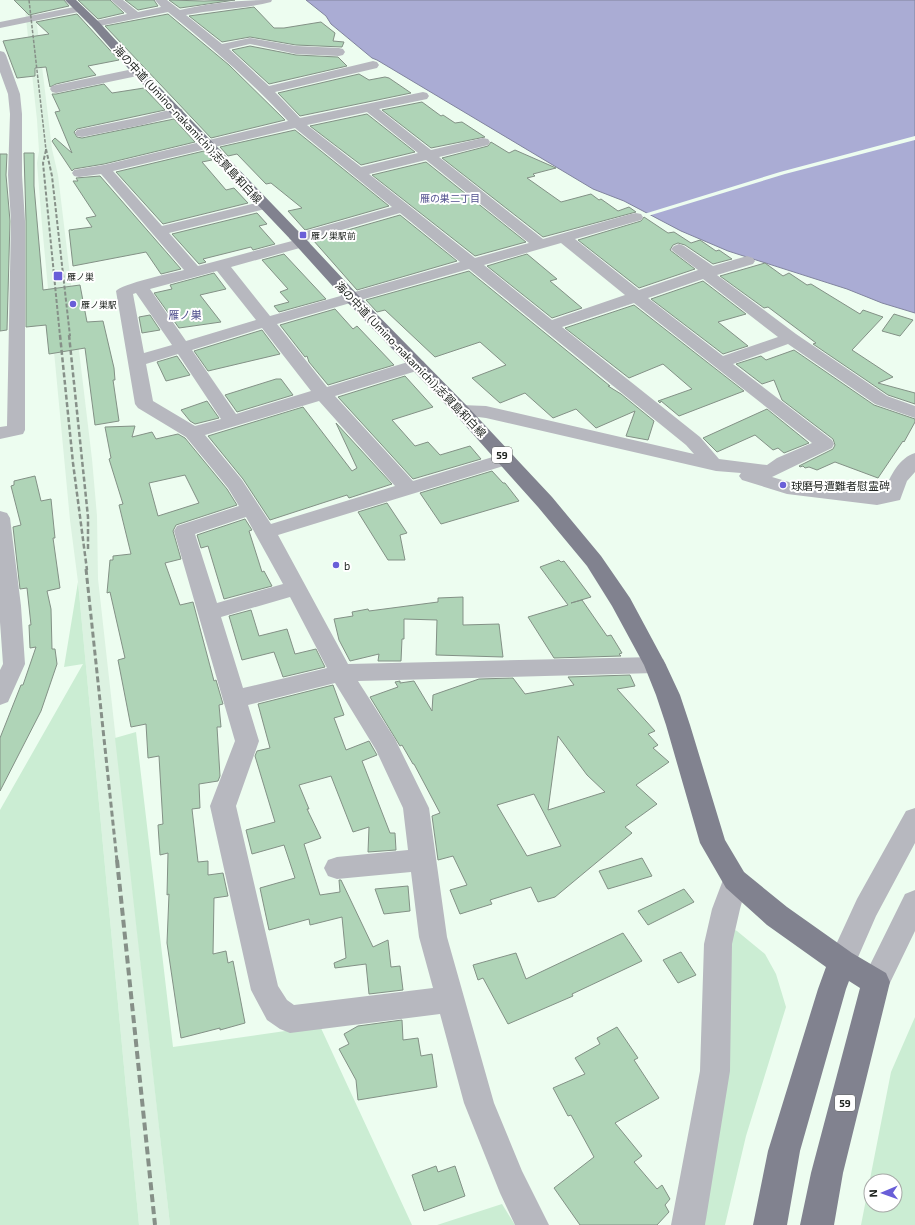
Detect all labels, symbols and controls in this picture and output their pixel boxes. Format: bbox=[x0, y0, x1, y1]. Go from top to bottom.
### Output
street label: 海の中道 (Umino-nakamichi);志賀島和白線 bbox=[111, 42, 265, 206]
district label: 雁の巣二丁目 bbox=[420, 192, 480, 204]
marker: 雁ノ巣駅前 bbox=[298, 230, 308, 240]
place label: 雁ノ巣駅前 bbox=[311, 230, 356, 241]
marker: 雁ノ巣 bbox=[52, 270, 64, 282]
place label: 雁ノ巣 bbox=[67, 271, 94, 282]
street label: 海の中道 (Umino-nakamichi);志賀島和白線 bbox=[333, 279, 489, 439]
marker: 雁ノ巣駅 bbox=[68, 299, 78, 309]
place label: 雁ノ巣駅 bbox=[81, 299, 117, 310]
district label: 雁ノ巣 bbox=[169, 308, 202, 321]
road number: 59 bbox=[492, 447, 512, 463]
place label: 球磨号遭難者慰霊碑 bbox=[791, 479, 890, 492]
marker: 球磨号遭難者慰霊碑 bbox=[778, 480, 788, 490]
place label: b bbox=[344, 559, 350, 572]
marker: b bbox=[331, 560, 341, 570]
road number: 59 bbox=[835, 1095, 855, 1111]
north arrow bbox=[863, 1173, 903, 1213]
text: N bbox=[866, 1189, 879, 1198]

